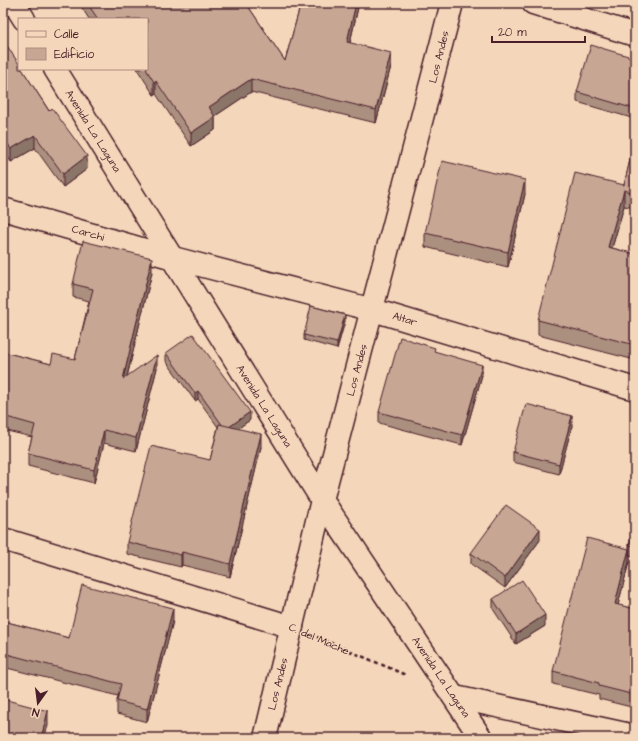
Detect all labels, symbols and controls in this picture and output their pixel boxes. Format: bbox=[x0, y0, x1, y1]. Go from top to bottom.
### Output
legend bbox=[18, 18, 148, 70]
scale bar bbox=[492, 18, 585, 44]
text: 20 m bbox=[498, 24, 527, 41]
text: Calle bbox=[54, 26, 79, 43]
street label: Los Andes bbox=[425, 29, 453, 85]
text: Edificio bbox=[54, 46, 94, 63]
street label: Avenida La Laguna bbox=[61, 87, 125, 176]
street label: Carchi bbox=[70, 221, 107, 245]
street label: Altar bbox=[391, 308, 419, 330]
street label: Los Andes bbox=[343, 342, 371, 398]
street label: Avenida La Laguna bbox=[232, 362, 296, 451]
street label: C. del Mache bbox=[286, 619, 352, 659]
street label: Avenida La Laguna bbox=[407, 634, 474, 721]
street label: Los Andes bbox=[264, 656, 292, 712]
north arrow bbox=[18, 683, 58, 723]
text: N bbox=[30, 704, 41, 720]

